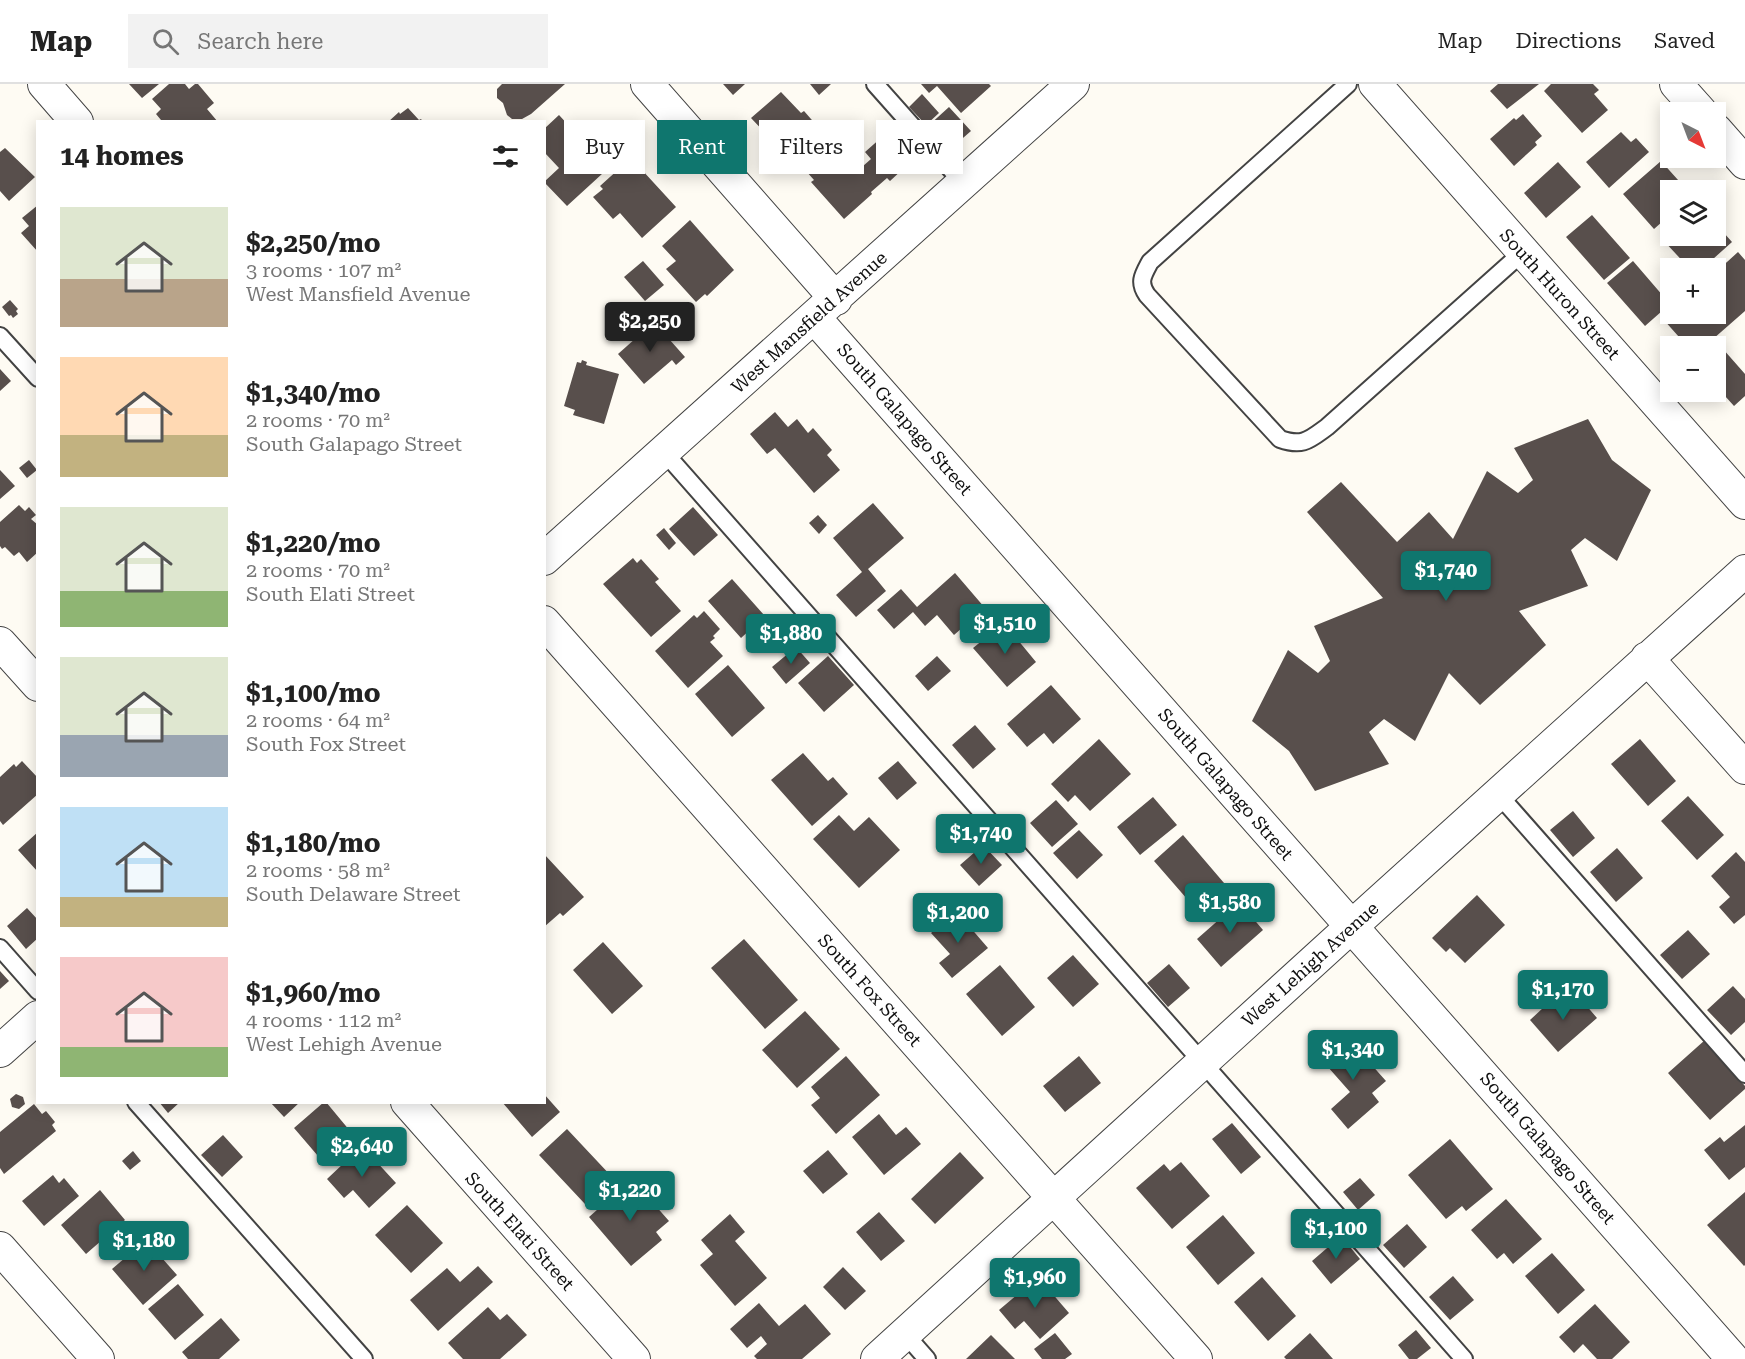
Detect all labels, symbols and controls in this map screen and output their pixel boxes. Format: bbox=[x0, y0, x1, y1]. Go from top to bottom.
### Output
search box bbox=[128, 14, 548, 68]
text: Map bbox=[30, 25, 92, 58]
icon: search bbox=[149, 25, 182, 58]
text: Search here bbox=[197, 29, 323, 54]
text: Map bbox=[1438, 29, 1482, 53]
text: Directions bbox=[1515, 29, 1621, 53]
text: Saved bbox=[1654, 29, 1715, 53]
north arrow bbox=[1660, 102, 1726, 168]
map controls bbox=[1660, 102, 1726, 402]
chip: Buy bbox=[564, 120, 645, 174]
chip: Rent bbox=[657, 120, 747, 174]
chip: Filters bbox=[759, 120, 864, 174]
chip: New bbox=[876, 120, 963, 174]
icon: filters bbox=[489, 140, 522, 173]
text: 14 homes bbox=[60, 141, 184, 171]
button: layers bbox=[1660, 180, 1726, 246]
street label: South Huron Street bbox=[1496, 224, 1624, 364]
text: $2,250/mo bbox=[246, 228, 381, 258]
icon: home bbox=[108, 231, 180, 303]
street label: West Mansfield Avenue bbox=[727, 247, 891, 397]
text: 3 rooms · 107 m² bbox=[246, 258, 401, 282]
button: + bbox=[1660, 258, 1726, 324]
text: West Mansfield Avenue bbox=[246, 282, 470, 306]
pin: $2,250 bbox=[601, 302, 699, 353]
text: $2,250 bbox=[619, 309, 681, 333]
button: − bbox=[1660, 336, 1726, 402]
street label: South Galapago Street bbox=[833, 339, 977, 499]
text: $1,340/mo bbox=[246, 378, 381, 408]
icon: home bbox=[108, 381, 180, 453]
text: 2 rooms · 70 m² bbox=[246, 408, 390, 432]
text: South Galapago Street bbox=[246, 432, 462, 456]
text: $1,220/mo bbox=[246, 528, 381, 558]
icon: home bbox=[108, 531, 180, 603]
pin: $1,740 bbox=[1397, 551, 1495, 602]
text: 2 rooms · 70 m² bbox=[246, 558, 390, 582]
text: $1,740 bbox=[1415, 558, 1477, 582]
text: South Elati Street bbox=[246, 582, 415, 606]
pin: $1,510 bbox=[956, 604, 1054, 655]
text: $1,510 bbox=[974, 611, 1036, 635]
pin: $1,880 bbox=[742, 614, 840, 665]
text: $1,880 bbox=[760, 621, 822, 645]
text: $1,100/mo bbox=[246, 678, 381, 708]
icon: home bbox=[108, 681, 180, 753]
street label: South Galapago Street bbox=[1154, 704, 1298, 864]
text: 2 rooms · 64 m² bbox=[246, 708, 390, 732]
text: South Fox Street bbox=[246, 732, 406, 756]
pin: $1,740 bbox=[932, 814, 1030, 865]
text: $1,740 bbox=[950, 821, 1012, 845]
text: $1,180/mo bbox=[246, 828, 381, 858]
icon: home bbox=[108, 831, 180, 903]
text: 2 rooms · 58 m² bbox=[246, 858, 390, 882]
text: South Delaware Street bbox=[246, 882, 460, 906]
pin: $1,580 bbox=[1181, 883, 1279, 934]
text: $1,580 bbox=[1199, 890, 1261, 914]
pin: $1,200 bbox=[909, 893, 1007, 944]
street label: West Lehigh Avenue bbox=[1237, 897, 1383, 1031]
text: $1,200 bbox=[927, 900, 989, 924]
street label: South Fox Street bbox=[814, 929, 926, 1051]
pin: $1,170 bbox=[1514, 970, 1612, 1021]
text: $1,170 bbox=[1532, 977, 1594, 1001]
text: $1,960/mo bbox=[246, 978, 381, 1008]
icon: home bbox=[108, 981, 180, 1053]
text: 4 rooms · 112 m² bbox=[246, 1008, 401, 1032]
pin: $1,340 bbox=[1304, 1030, 1402, 1081]
text: West Lehigh Avenue bbox=[246, 1032, 442, 1056]
text: $1,340 bbox=[1322, 1037, 1384, 1061]
street label: South Galapago Street bbox=[1476, 1068, 1620, 1228]
pin: $2,640 bbox=[313, 1127, 411, 1178]
text: $2,640 bbox=[331, 1134, 393, 1158]
street label: South Elati Street bbox=[461, 1168, 579, 1295]
pin: $1,220 bbox=[581, 1171, 679, 1222]
text: $1,220 bbox=[599, 1178, 661, 1202]
pin: $1,100 bbox=[1287, 1209, 1385, 1260]
text: $1,100 bbox=[1305, 1216, 1367, 1240]
pin: $1,180 bbox=[95, 1221, 193, 1272]
text: $1,180 bbox=[113, 1228, 175, 1252]
pin: $1,960 bbox=[986, 1258, 1084, 1309]
text: $1,960 bbox=[1004, 1265, 1066, 1289]

